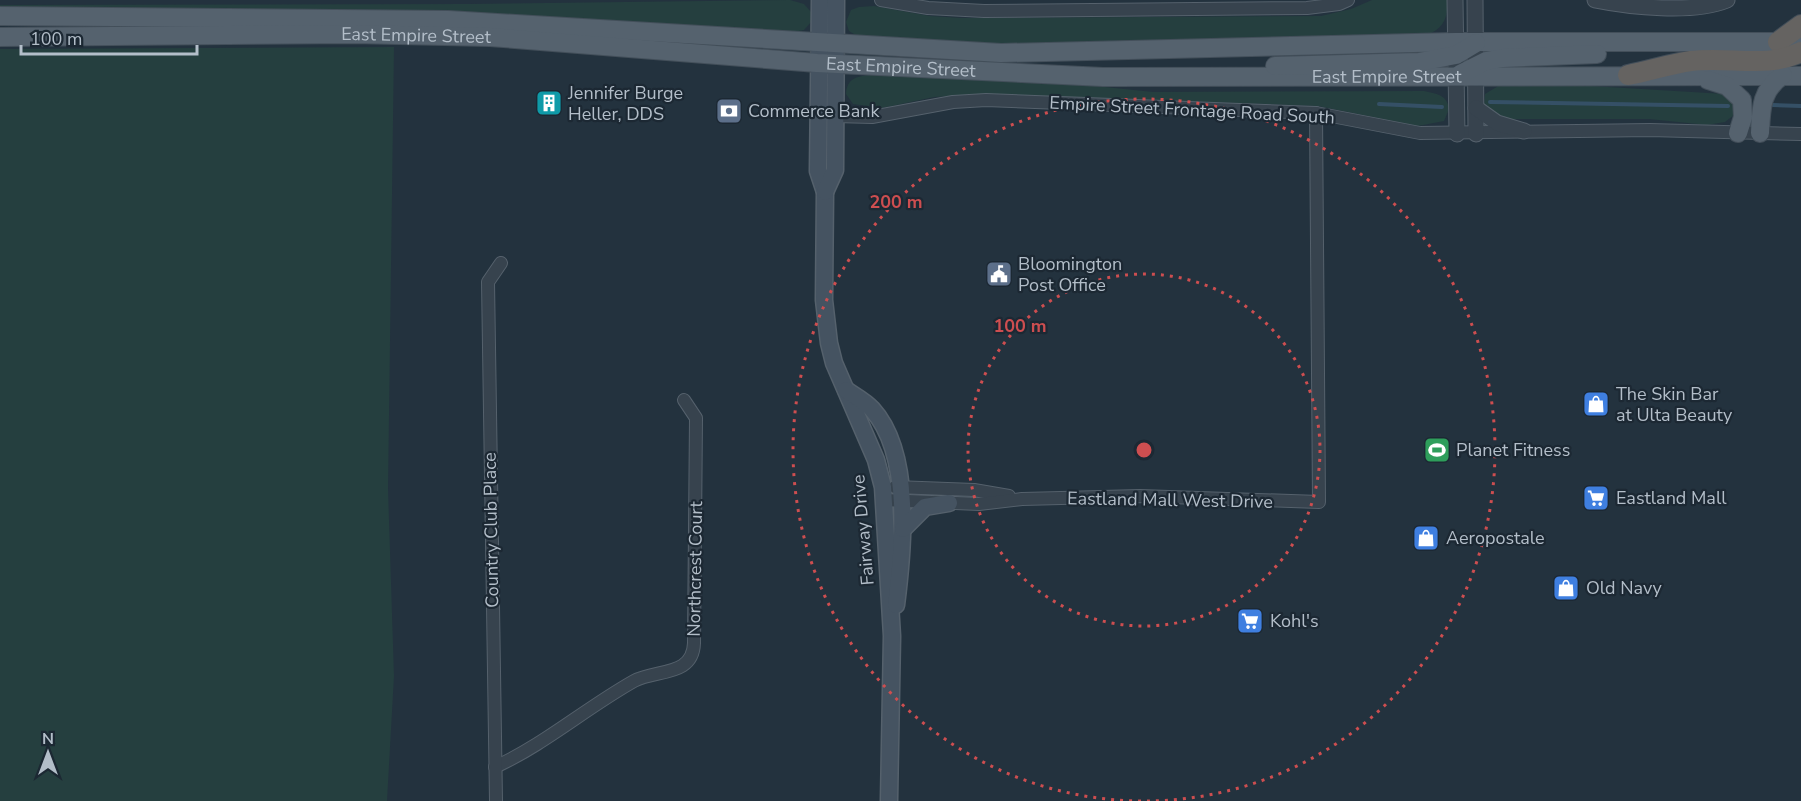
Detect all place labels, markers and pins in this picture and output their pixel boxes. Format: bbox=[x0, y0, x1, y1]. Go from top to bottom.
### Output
place label: Jennifer Burge Heller, DDS bbox=[567, 81, 683, 126]
building icon: Jennifer Burge Heller, DDS bbox=[534, 88, 564, 118]
bank icon: Commerce Bank bbox=[714, 96, 744, 126]
place label: Commerce Bank bbox=[748, 99, 880, 123]
place label: Bloomington Post Office bbox=[1018, 252, 1122, 297]
public building icon: Bloomington Post Office bbox=[984, 259, 1014, 289]
place label: The Skin Bar at Ulta Beauty bbox=[1616, 382, 1733, 427]
shop icon: The Skin Bar at Ulta Beauty bbox=[1581, 389, 1611, 419]
sports icon: Planet Fitness bbox=[1422, 435, 1452, 465]
place label: Planet Fitness bbox=[1456, 438, 1570, 462]
centre of rings bbox=[1134, 440, 1154, 460]
supermarket icon: Eastland Mall bbox=[1581, 483, 1611, 513]
place label: Eastland Mall bbox=[1616, 486, 1727, 510]
shop icon: Aeropostale bbox=[1411, 523, 1441, 553]
place label: Aeropostale bbox=[1446, 526, 1545, 550]
shop icon: Old Navy bbox=[1551, 573, 1581, 603]
place label: Old Navy bbox=[1586, 576, 1663, 600]
supermarket icon: Kohl's bbox=[1235, 606, 1265, 636]
place label: Kohl's bbox=[1270, 609, 1319, 633]

